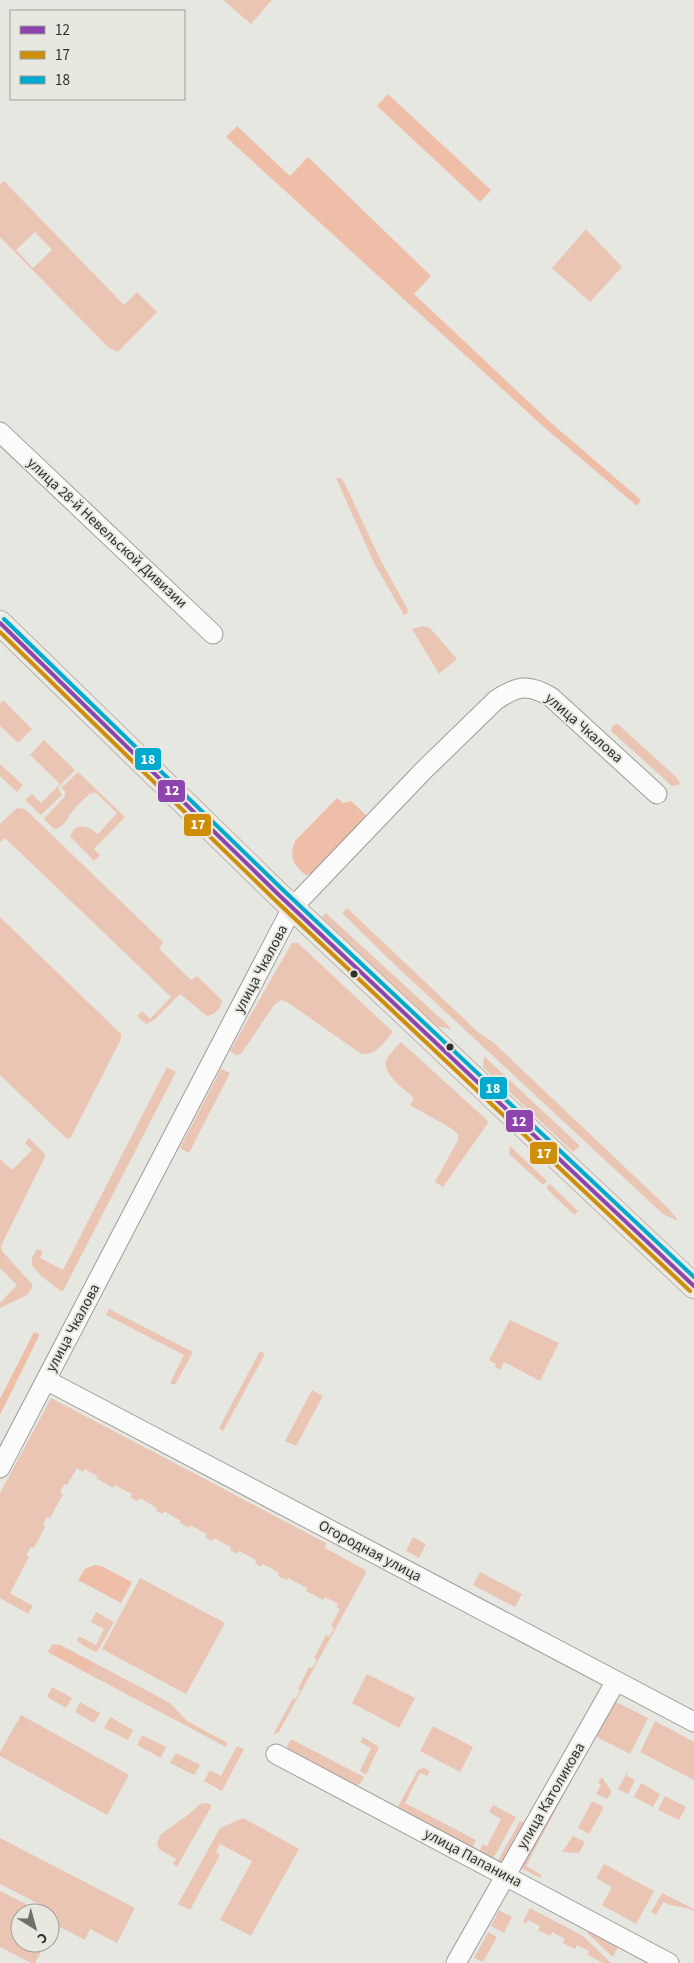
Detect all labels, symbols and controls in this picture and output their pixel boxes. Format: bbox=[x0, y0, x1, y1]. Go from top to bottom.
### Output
legend bbox=[10, 10, 185, 100]
text: 12 bbox=[55, 20, 70, 41]
text: 17 bbox=[55, 45, 70, 66]
text: 18 bbox=[55, 70, 70, 91]
street label: улица 28-й Невельской Дивизии bbox=[22, 453, 192, 613]
street label: улица Чкалова bbox=[540, 688, 628, 768]
line badge: 18 bbox=[134, 747, 162, 771]
text: 18 bbox=[141, 750, 155, 770]
line badge: 12 bbox=[157, 779, 186, 803]
text: 12 bbox=[165, 781, 179, 801]
line badge: 17 bbox=[183, 813, 212, 837]
text: 17 bbox=[191, 815, 205, 835]
street label: улица Чкалова bbox=[229, 921, 293, 1017]
unlabelled marker bbox=[349, 969, 359, 979]
unlabelled marker bbox=[445, 1042, 455, 1052]
line badge: 18 bbox=[479, 1076, 508, 1100]
text: 18 bbox=[486, 1079, 500, 1099]
line badge: 12 bbox=[505, 1109, 534, 1133]
text: 12 bbox=[512, 1112, 526, 1132]
line badge: 17 bbox=[529, 1141, 558, 1165]
text: 17 bbox=[537, 1144, 551, 1164]
street label: улица Чкалова bbox=[41, 1280, 105, 1376]
street label: Огородная улица bbox=[315, 1515, 425, 1587]
street label: улица Католикова bbox=[512, 1739, 590, 1853]
street label: улица Папанина bbox=[420, 1823, 526, 1893]
north arrow bbox=[10, 1903, 60, 1953]
text: С bbox=[33, 1927, 51, 1948]

